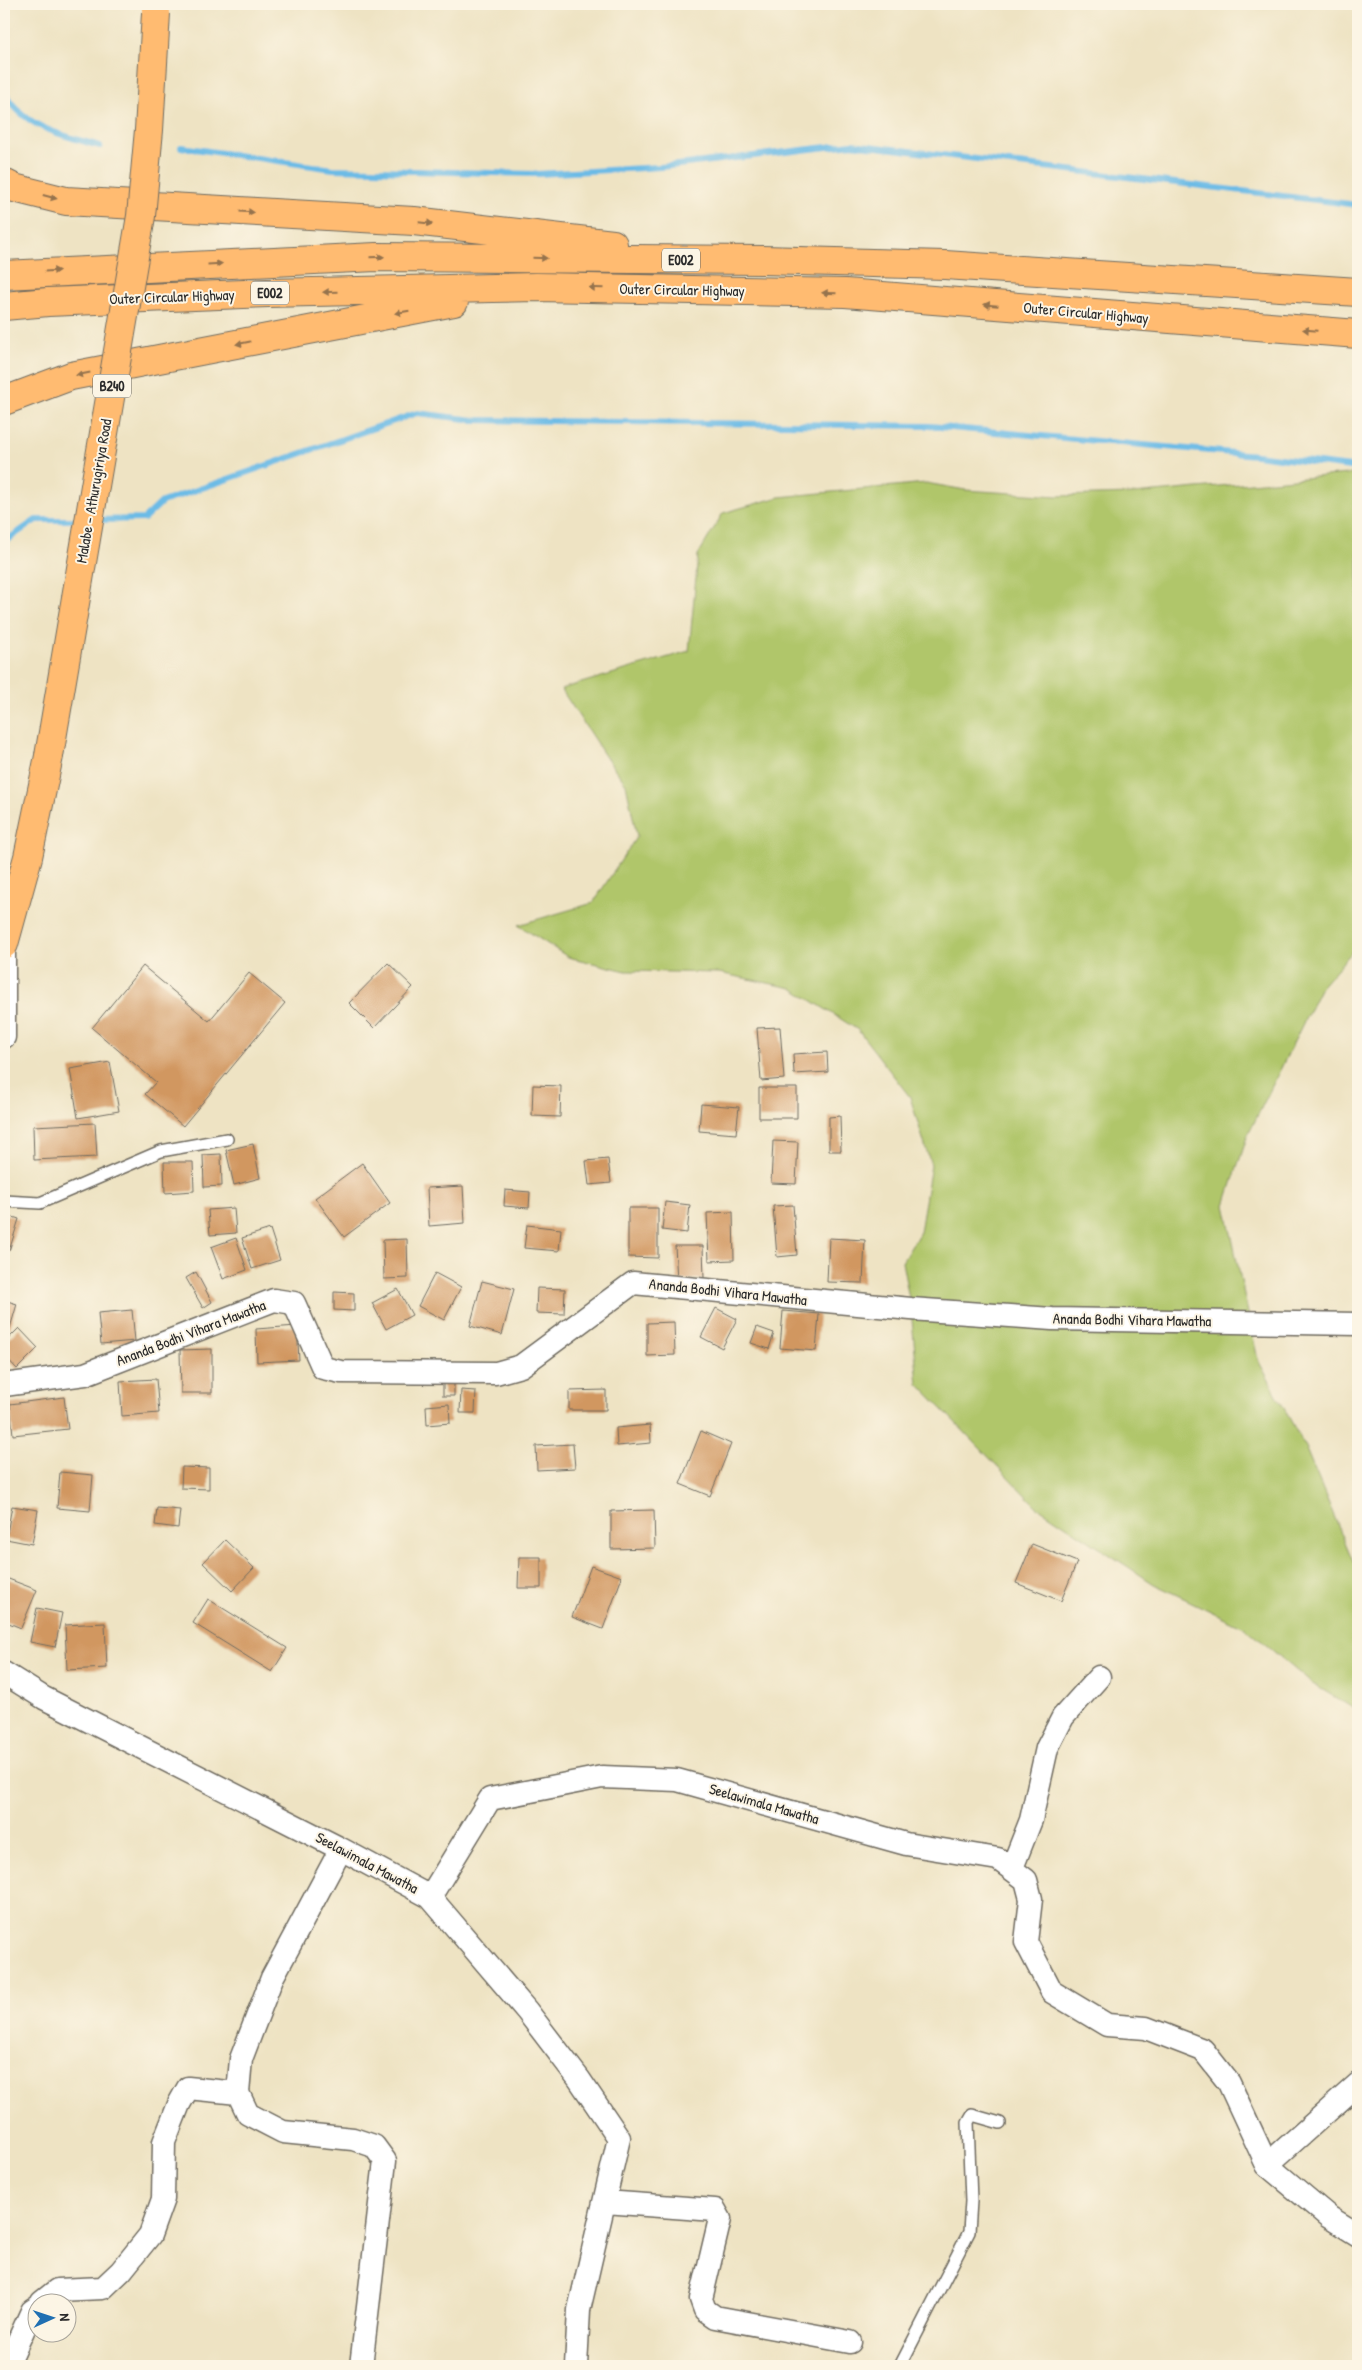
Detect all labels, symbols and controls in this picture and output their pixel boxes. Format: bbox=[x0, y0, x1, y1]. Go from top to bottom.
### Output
one-way arrow bbox=[43, 194, 58, 202]
one-way arrow bbox=[239, 208, 255, 216]
one-way arrow bbox=[419, 219, 435, 227]
road number: E002 bbox=[662, 248, 700, 272]
one-way arrow bbox=[369, 253, 385, 261]
one-way arrow bbox=[532, 254, 548, 262]
one-way arrow bbox=[207, 259, 223, 267]
one-way arrow bbox=[45, 267, 61, 275]
street label: Outer Circular Highway bbox=[619, 278, 745, 301]
road number: E002 bbox=[251, 282, 289, 304]
street label: Outer Circular Highway bbox=[109, 284, 235, 309]
one-way arrow bbox=[588, 284, 604, 292]
one-way arrow bbox=[322, 288, 338, 296]
one-way arrow bbox=[820, 289, 836, 297]
street label: Outer Circular Highway bbox=[1023, 297, 1149, 328]
one-way arrow bbox=[982, 301, 998, 309]
one-way arrow bbox=[394, 308, 410, 316]
one-way arrow bbox=[1301, 326, 1317, 334]
one-way arrow bbox=[234, 339, 250, 347]
one-way arrow bbox=[76, 370, 91, 378]
road number: B240 bbox=[93, 374, 131, 398]
street label: Malabe - Athurugiriya Road bbox=[71, 417, 117, 565]
street label: Ananda Bodhi Vihara Mawatha bbox=[648, 1273, 808, 1310]
street label: Ananda Bodhi Vihara Mawatha bbox=[113, 1294, 269, 1371]
street label: Ananda Bodhi Vihara Mawatha bbox=[1053, 1308, 1212, 1331]
street label: Seelawimala Mawatha bbox=[707, 1778, 822, 1829]
street label: Seelawimala Mawatha bbox=[312, 1827, 422, 1898]
north arrow bbox=[28, 2292, 78, 2342]
text: N bbox=[56, 2313, 75, 2322]

